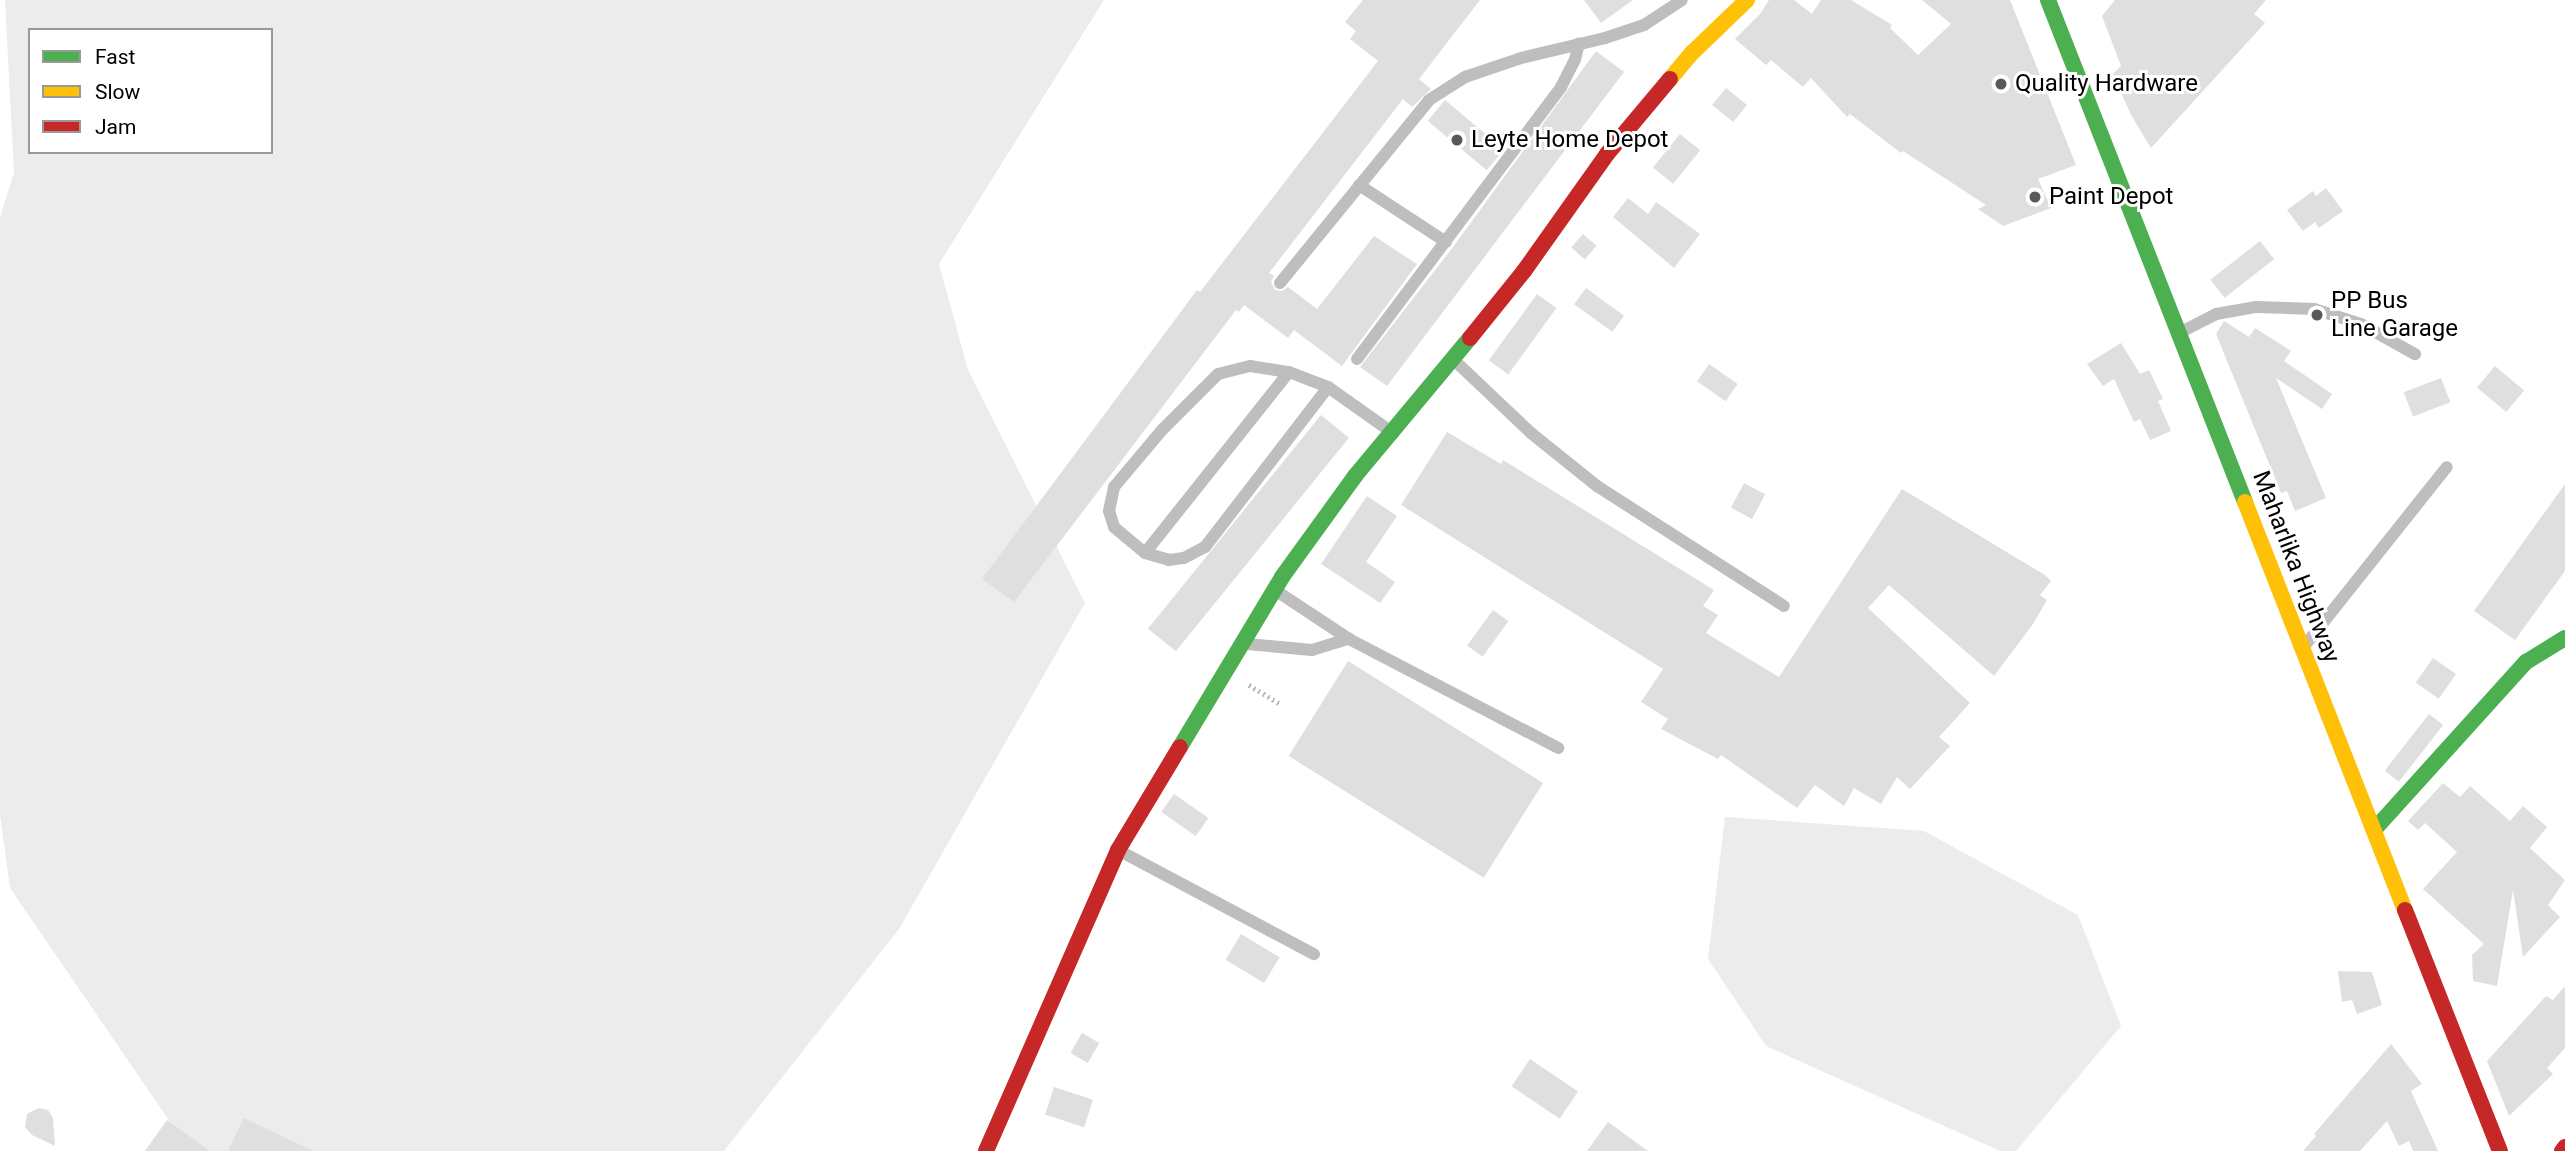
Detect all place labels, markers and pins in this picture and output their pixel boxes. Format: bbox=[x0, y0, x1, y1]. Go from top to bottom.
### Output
place label: Quality Hardware bbox=[2015, 70, 2198, 98]
marker: Quality Hardware bbox=[1993, 76, 2009, 92]
place label: Leyte Home Depot bbox=[1471, 126, 1668, 154]
marker: Leyte Home Depot bbox=[1449, 132, 1465, 148]
place label: Paint Depot bbox=[2049, 183, 2173, 211]
marker: Paint Depot bbox=[2027, 189, 2043, 205]
place label: PP Bus Line Garage bbox=[2331, 287, 2458, 343]
marker: PP Bus Line Garage bbox=[2309, 307, 2325, 323]

